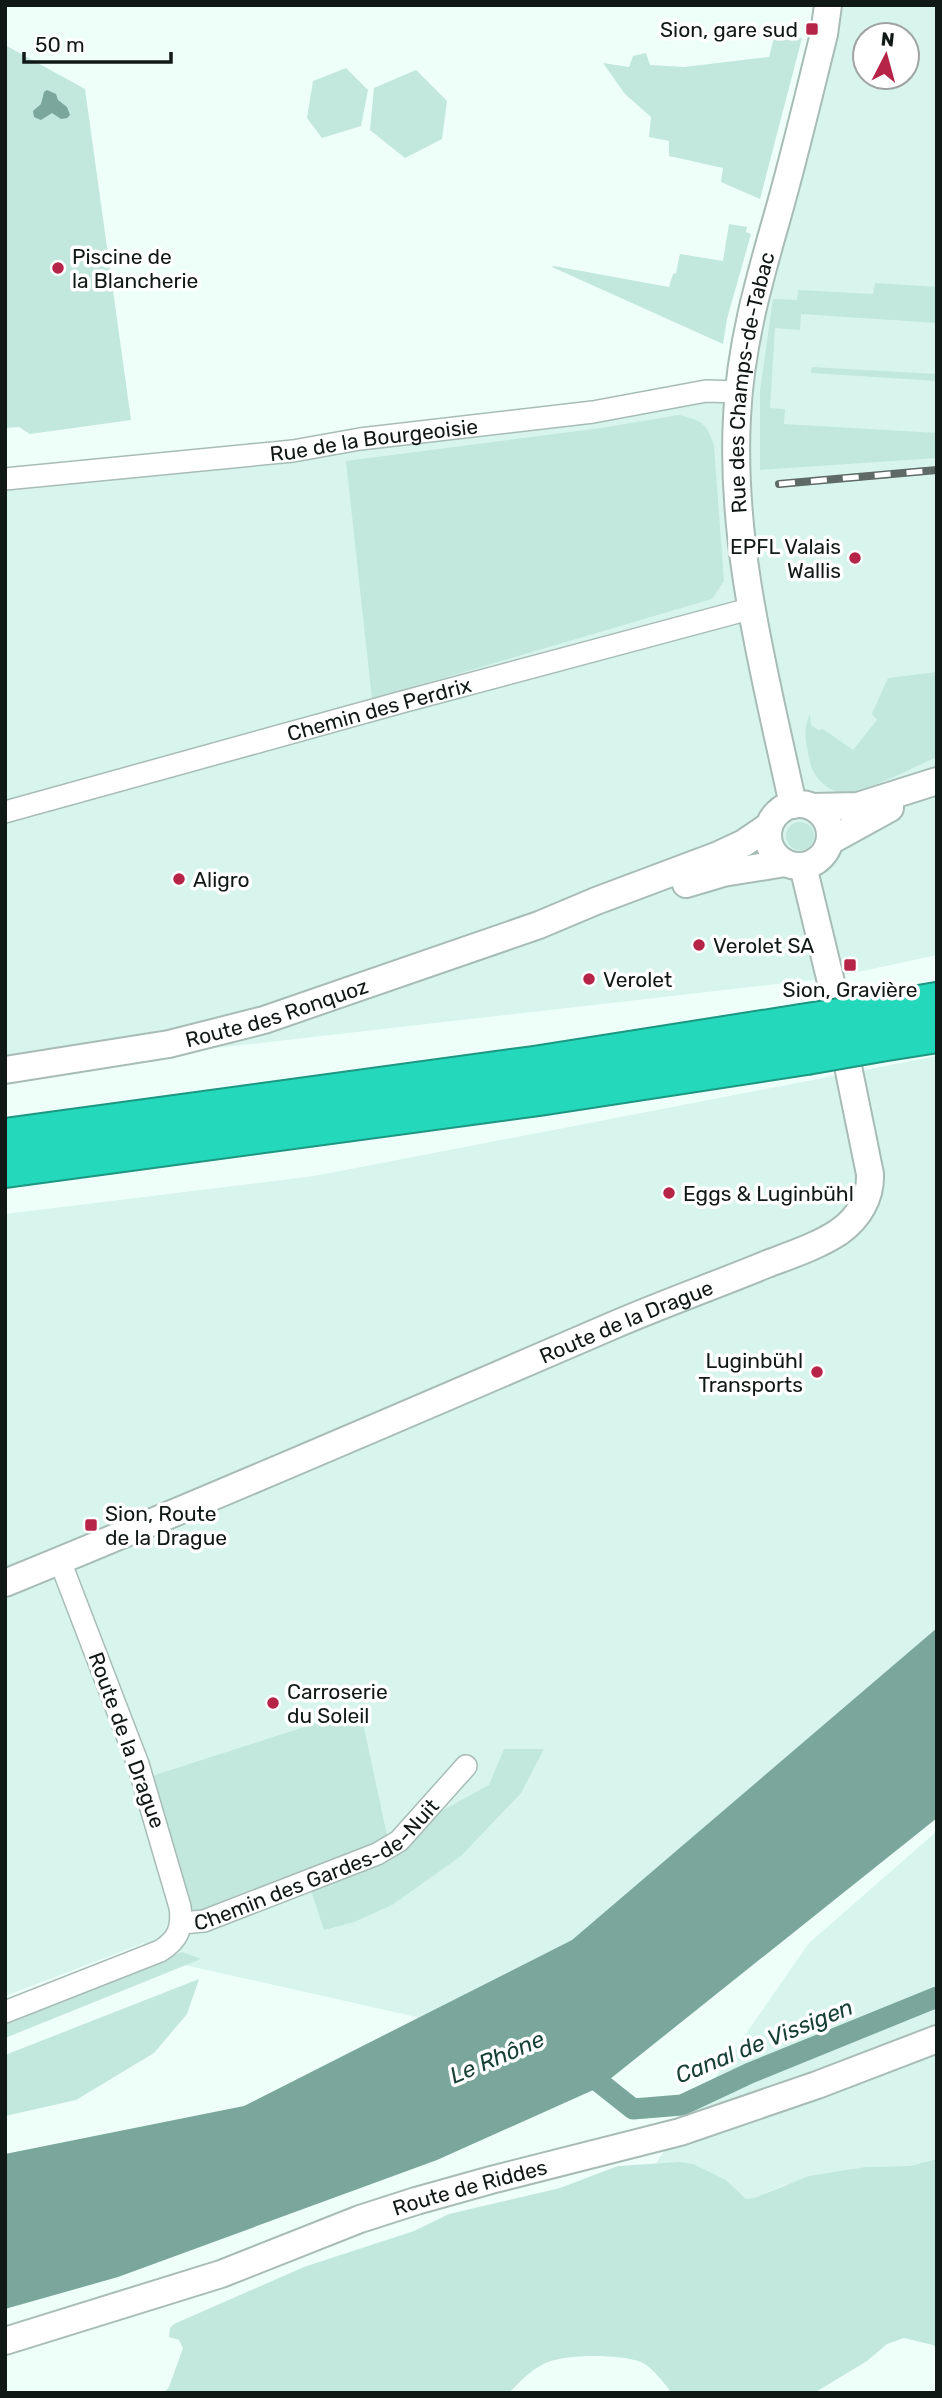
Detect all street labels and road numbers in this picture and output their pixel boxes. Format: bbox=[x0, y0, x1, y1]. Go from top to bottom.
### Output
street label: Rue des Champs-de-Tabac bbox=[724, 249, 779, 514]
street label: Rue de la Bourgeoisie bbox=[268, 413, 479, 466]
street label: Chemin des Perdrix bbox=[284, 672, 474, 746]
street label: Route des Ronquoz bbox=[182, 973, 371, 1052]
street label: Route de la Drague bbox=[535, 1274, 716, 1368]
street label: Route de la Drague bbox=[84, 1649, 170, 1831]
street label: Chemin des Gardes-de-Nuit bbox=[193, 1793, 443, 1934]
street label: Route de Riddes bbox=[389, 2154, 550, 2220]

